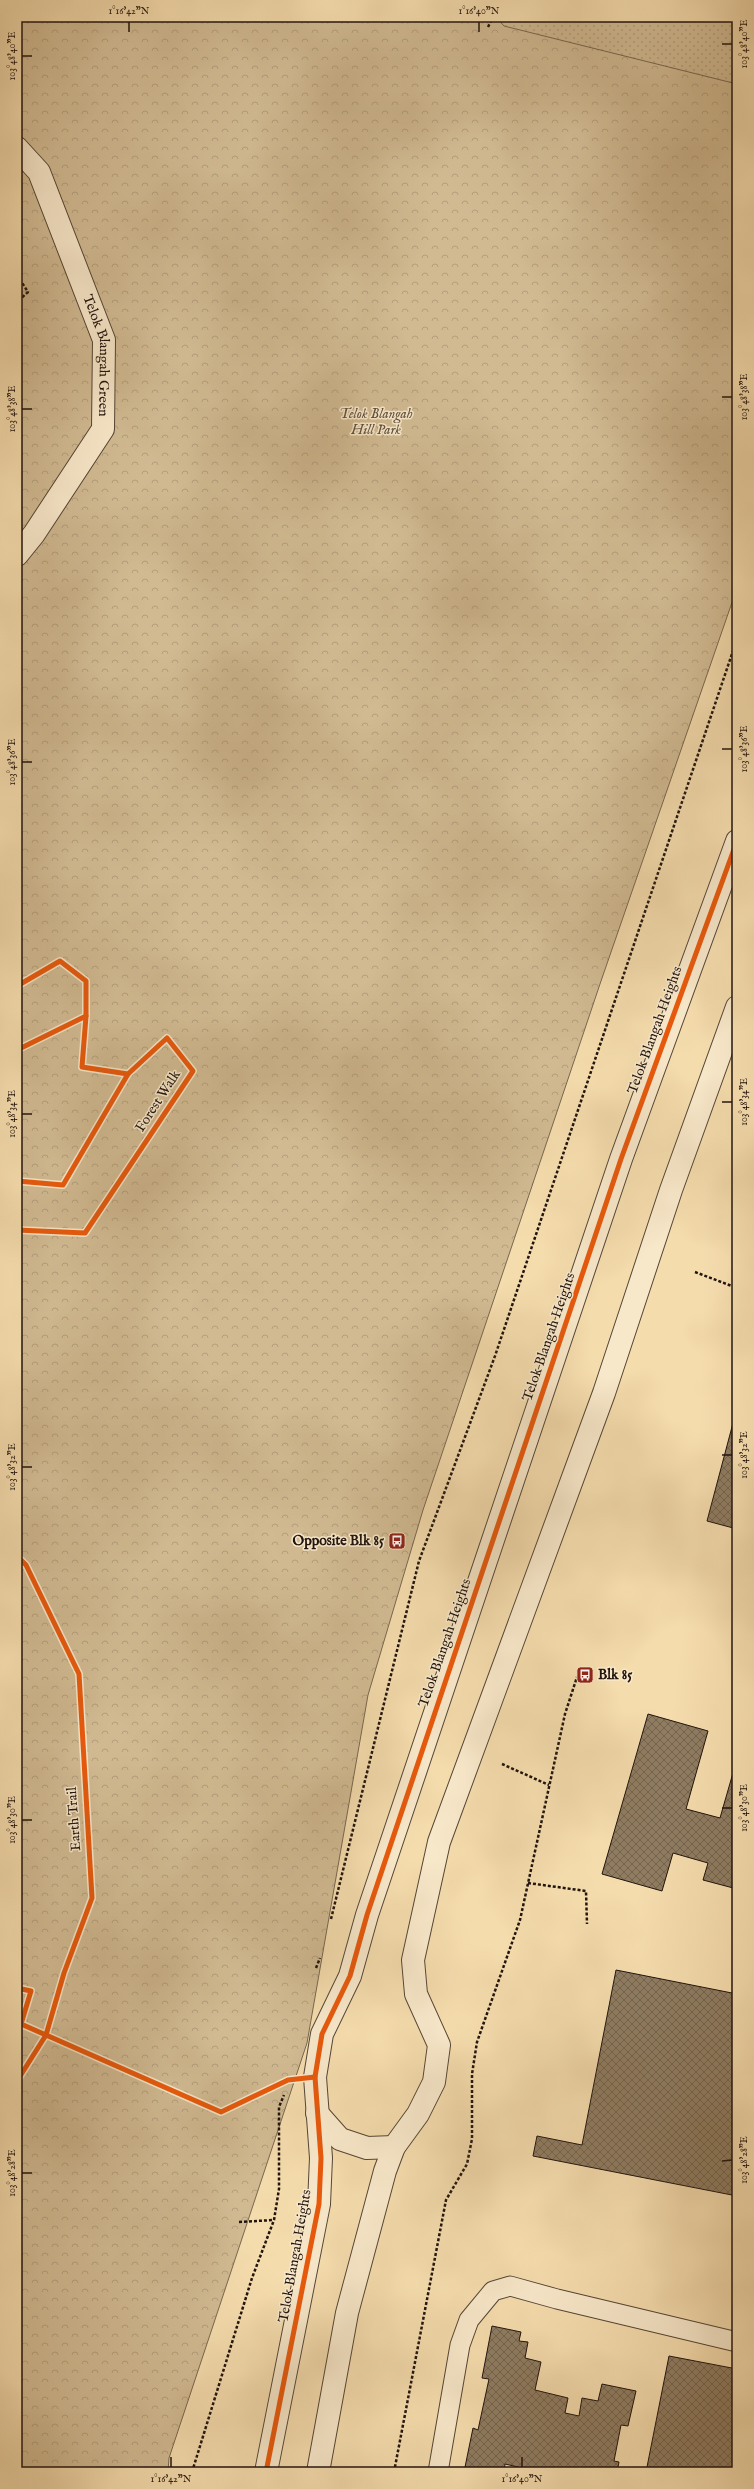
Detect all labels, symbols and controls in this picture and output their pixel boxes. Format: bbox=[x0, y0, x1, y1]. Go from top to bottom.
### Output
text: 1°16'42"N bbox=[109, 5, 150, 18]
text: 1°16'40"N bbox=[458, 5, 500, 18]
text: 103°48'40"E bbox=[738, 20, 751, 68]
text: 103°48'40"E bbox=[6, 32, 19, 80]
street label: Telok Blangah Green bbox=[78, 292, 113, 417]
text: 103°48'38"E bbox=[738, 374, 751, 420]
text: 103°48'38"E bbox=[6, 386, 19, 432]
park label: Telok Blangah Hill Park bbox=[339, 405, 413, 439]
text: 103°48'36"E bbox=[738, 725, 751, 772]
text: 103°48'36"E bbox=[6, 738, 19, 785]
street label: Telok Blangah Heights bbox=[624, 964, 687, 1096]
street label: Forest Walk bbox=[131, 1066, 185, 1135]
text: 103°48'34"E bbox=[738, 1078, 751, 1126]
text: 103°48'34"E bbox=[6, 1090, 19, 1138]
street label: Telok Blangah Heights bbox=[519, 1270, 579, 1404]
text: 103°48'32"E bbox=[738, 1431, 751, 1479]
text: 103°48'32"E bbox=[6, 1443, 19, 1491]
bus stop icon: Opposite Blk 85 bbox=[387, 1531, 407, 1551]
place label: Opposite Blk 85 bbox=[293, 1532, 384, 1550]
street label: Telok Blangah Heights bbox=[415, 1576, 475, 1710]
bus stop icon: Blk 85 bbox=[575, 1665, 595, 1685]
place label: Blk 85 bbox=[598, 1666, 632, 1684]
text: 103°48'30"E bbox=[738, 1784, 751, 1832]
street label: Earth Trail bbox=[63, 1786, 85, 1852]
text: 103°48'30"E bbox=[6, 1796, 19, 1844]
text: 103°48'28"E bbox=[738, 2136, 751, 2184]
text: 103°48'28"E bbox=[6, 2149, 19, 2197]
street label: Telok Blangah Heights bbox=[274, 2188, 316, 2324]
text: 1°16'42"N bbox=[151, 2473, 192, 2486]
text: 1°16'40"N bbox=[501, 2473, 543, 2486]

